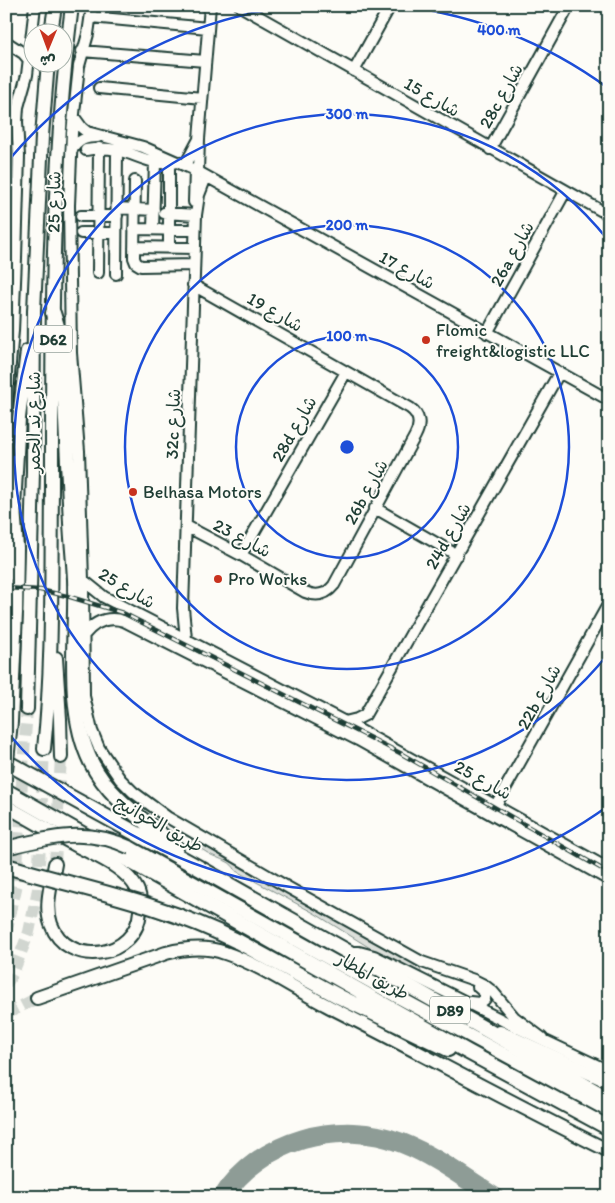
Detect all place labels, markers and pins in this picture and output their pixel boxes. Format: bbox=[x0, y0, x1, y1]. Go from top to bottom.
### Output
place label: Flomic freight&logistic LLC bbox=[436, 319, 590, 362]
marker: Flomic freight&logistic LLC bbox=[420, 334, 432, 346]
centre of rings bbox=[338, 438, 356, 456]
place label: Belhasa Motors bbox=[143, 481, 262, 503]
marker: Belhasa Motors bbox=[127, 486, 139, 498]
place label: Pro Works bbox=[228, 568, 307, 590]
marker: Pro Works bbox=[212, 573, 224, 585]

